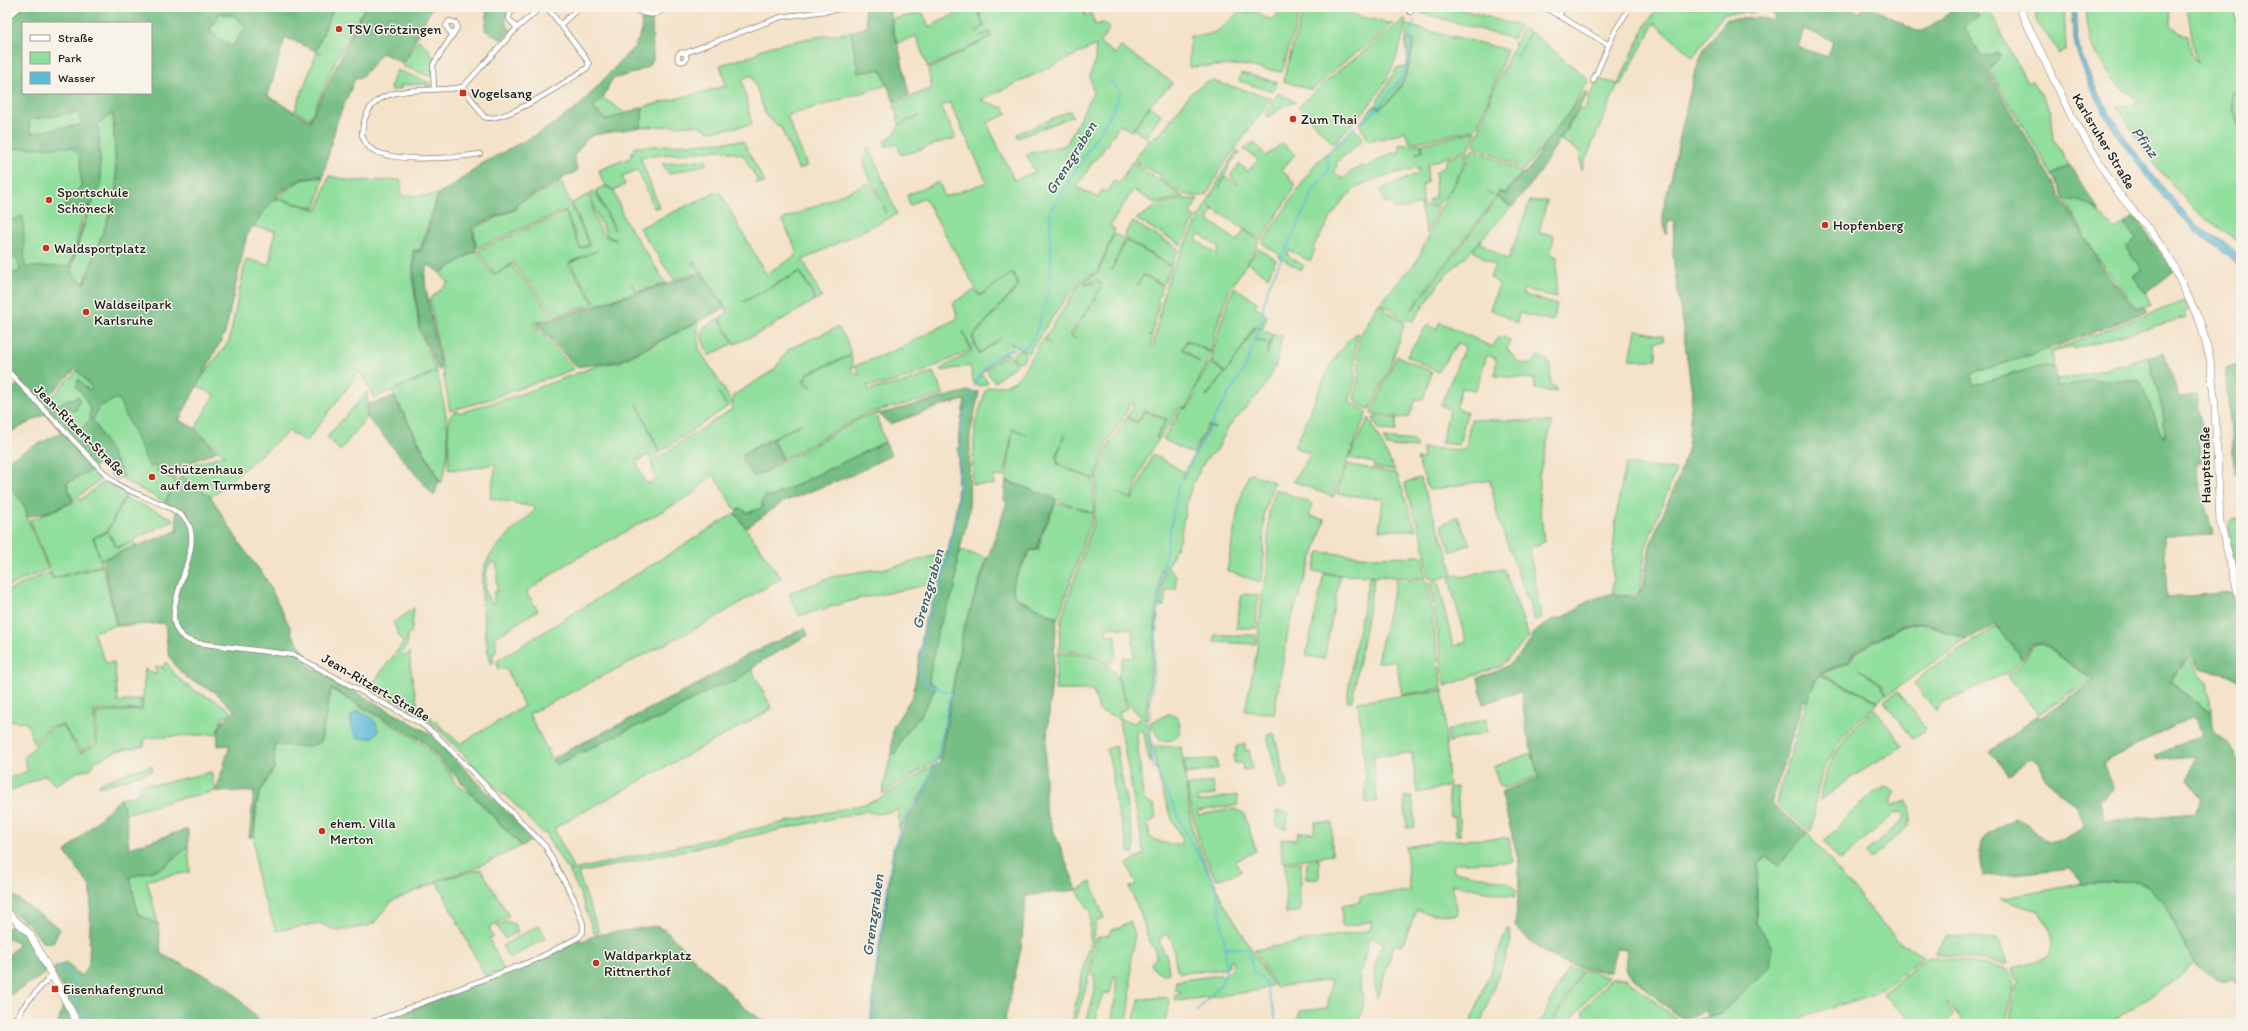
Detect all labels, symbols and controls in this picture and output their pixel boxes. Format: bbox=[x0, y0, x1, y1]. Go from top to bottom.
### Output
place label: TSV Grötzingen bbox=[347, 21, 441, 38]
legend bbox=[22, 22, 152, 94]
marker: TSV Grötzingen bbox=[334, 24, 344, 34]
text: Straße bbox=[58, 31, 93, 45]
text: Park bbox=[58, 51, 82, 65]
text: Wasser bbox=[58, 71, 95, 85]
place label: Vogelsang bbox=[471, 85, 533, 102]
marker: Vogelsang bbox=[458, 88, 468, 98]
street label: Karlsruher Straße bbox=[2068, 90, 2139, 193]
place label: Zum Thai bbox=[1301, 111, 1357, 128]
marker: Zum Thai bbox=[1288, 114, 1298, 124]
water label: Grenzgraben bbox=[1041, 118, 1101, 198]
water label: Pfinz bbox=[2128, 123, 2163, 162]
place label: Sportschule Schöneck bbox=[57, 184, 129, 217]
marker: Sportschule Schöneck bbox=[44, 195, 54, 205]
place label: Hopfenberg bbox=[1833, 217, 1904, 234]
marker: Hopfenberg bbox=[1820, 220, 1830, 230]
place label: Waldsportplatz bbox=[54, 240, 146, 257]
marker: Waldsportplatz bbox=[41, 243, 51, 253]
place label: Waldseilpark Karlsruhe bbox=[94, 296, 172, 329]
marker: Waldseilpark Karlsruhe bbox=[81, 307, 91, 317]
street label: Jean-Ritzert-Straße bbox=[30, 381, 129, 480]
street label: Hauptstraße bbox=[2196, 426, 2215, 503]
place label: Schützenhaus auf dem Turmberg bbox=[160, 461, 272, 494]
marker: Schützenhaus auf dem Turmberg bbox=[147, 472, 157, 482]
water label: Grenzgraben bbox=[908, 546, 948, 631]
street label: Jean-Ritzert-Straße bbox=[319, 650, 433, 726]
place label: ehem. Villa Merton bbox=[330, 815, 396, 848]
marker: ehem. Villa Merton bbox=[317, 826, 327, 836]
water label: Grenzgraben bbox=[858, 872, 888, 957]
place label: Waldparkplatz Rittnerthof bbox=[604, 947, 692, 980]
marker: Waldparkplatz Rittnerthof bbox=[591, 958, 601, 968]
place label: Eisenhafengrund bbox=[63, 981, 164, 998]
marker: Eisenhafengrund bbox=[50, 984, 60, 994]

